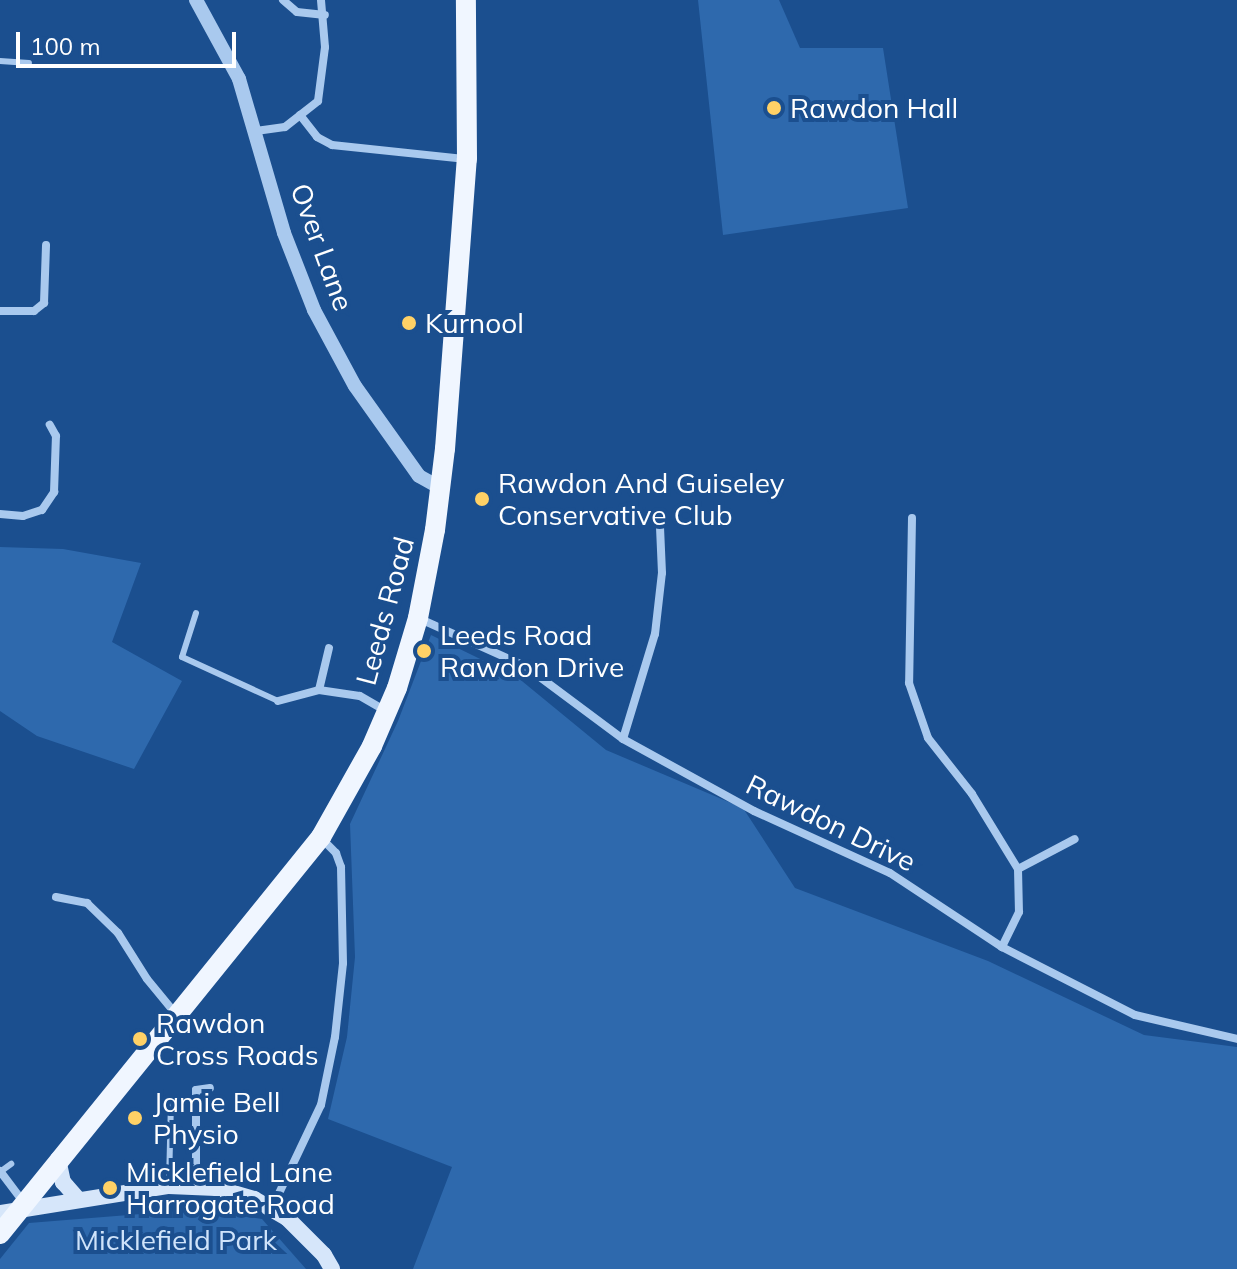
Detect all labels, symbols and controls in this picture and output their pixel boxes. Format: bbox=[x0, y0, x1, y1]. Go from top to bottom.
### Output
scale bar bbox=[20, 16, 240, 66]
text: 100 m bbox=[30, 31, 101, 61]
place label: Rawdon Hall bbox=[790, 91, 958, 125]
marker: Rawdon Hall bbox=[765, 99, 783, 117]
street label: Over Lane bbox=[284, 179, 360, 315]
place label: Kurnool bbox=[425, 306, 524, 340]
marker: Kurnool bbox=[400, 314, 418, 332]
place label: Rawdon And Guiseley Conservative Club bbox=[498, 466, 785, 532]
marker: Rawdon And Guiseley Conservative Club bbox=[473, 490, 491, 508]
street label: Leeds Road bbox=[349, 533, 421, 689]
place label: Leeds Road Rawdon Drive bbox=[440, 618, 624, 684]
marker: Leeds Road Rawdon Drive bbox=[415, 642, 433, 660]
street label: Rawdon Drive bbox=[741, 768, 921, 878]
place label: Rawdon Cross Roads bbox=[156, 1006, 319, 1072]
marker: Rawdon Cross Roads bbox=[131, 1030, 149, 1048]
place label: Jamie Bell Physio bbox=[153, 1085, 280, 1151]
marker: Jamie Bell Physio bbox=[124, 1107, 146, 1129]
place label: Micklefield Lane Harrogate Road bbox=[126, 1155, 335, 1221]
marker: Micklefield Lane Harrogate Road bbox=[101, 1179, 119, 1197]
park label: Micklefield Park bbox=[75, 1223, 277, 1257]

